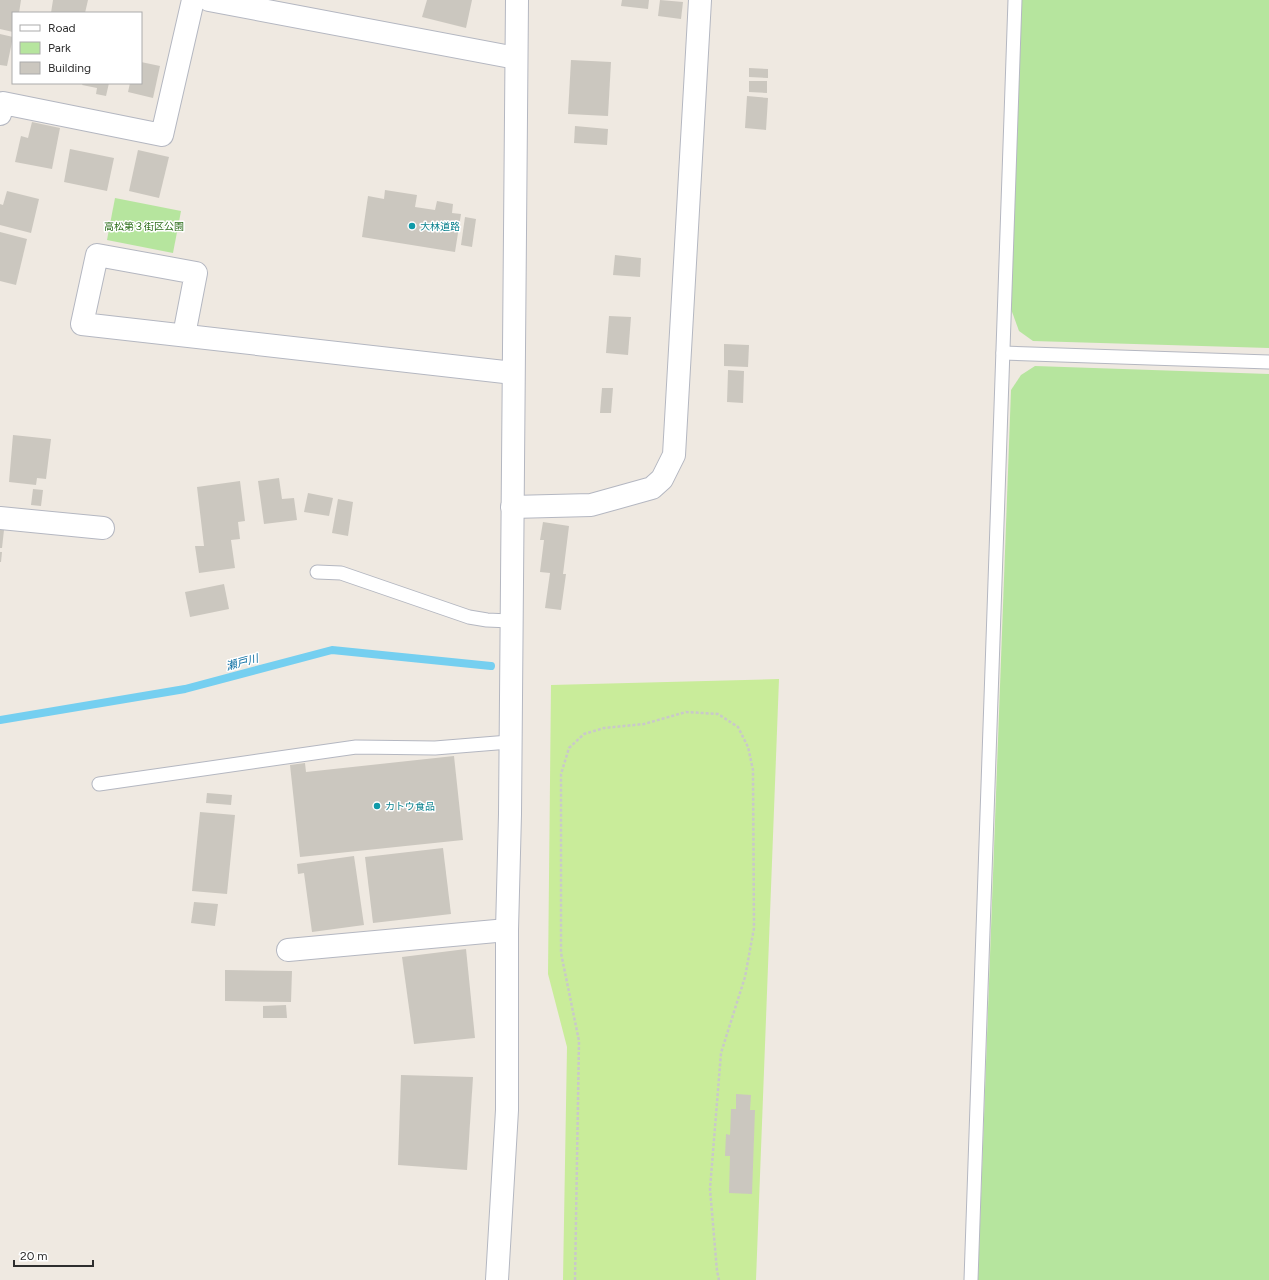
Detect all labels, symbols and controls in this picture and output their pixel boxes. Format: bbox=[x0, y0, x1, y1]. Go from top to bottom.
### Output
legend bbox=[12, 12, 142, 84]
text: Road bbox=[48, 21, 76, 35]
text: Park bbox=[48, 41, 71, 55]
text: Building bbox=[48, 61, 91, 75]
park label: 高松第３街区公園 bbox=[104, 220, 184, 233]
place label: 大林道路 bbox=[420, 220, 460, 233]
marker: 大林道路 bbox=[407, 221, 417, 231]
water label: 瀬戸川 bbox=[225, 652, 261, 673]
place label: カトウ食品 bbox=[385, 800, 435, 813]
marker: カトウ食品 bbox=[372, 801, 382, 811]
scale bar bbox=[14, 1242, 93, 1268]
text: 20 m bbox=[20, 1249, 48, 1263]

